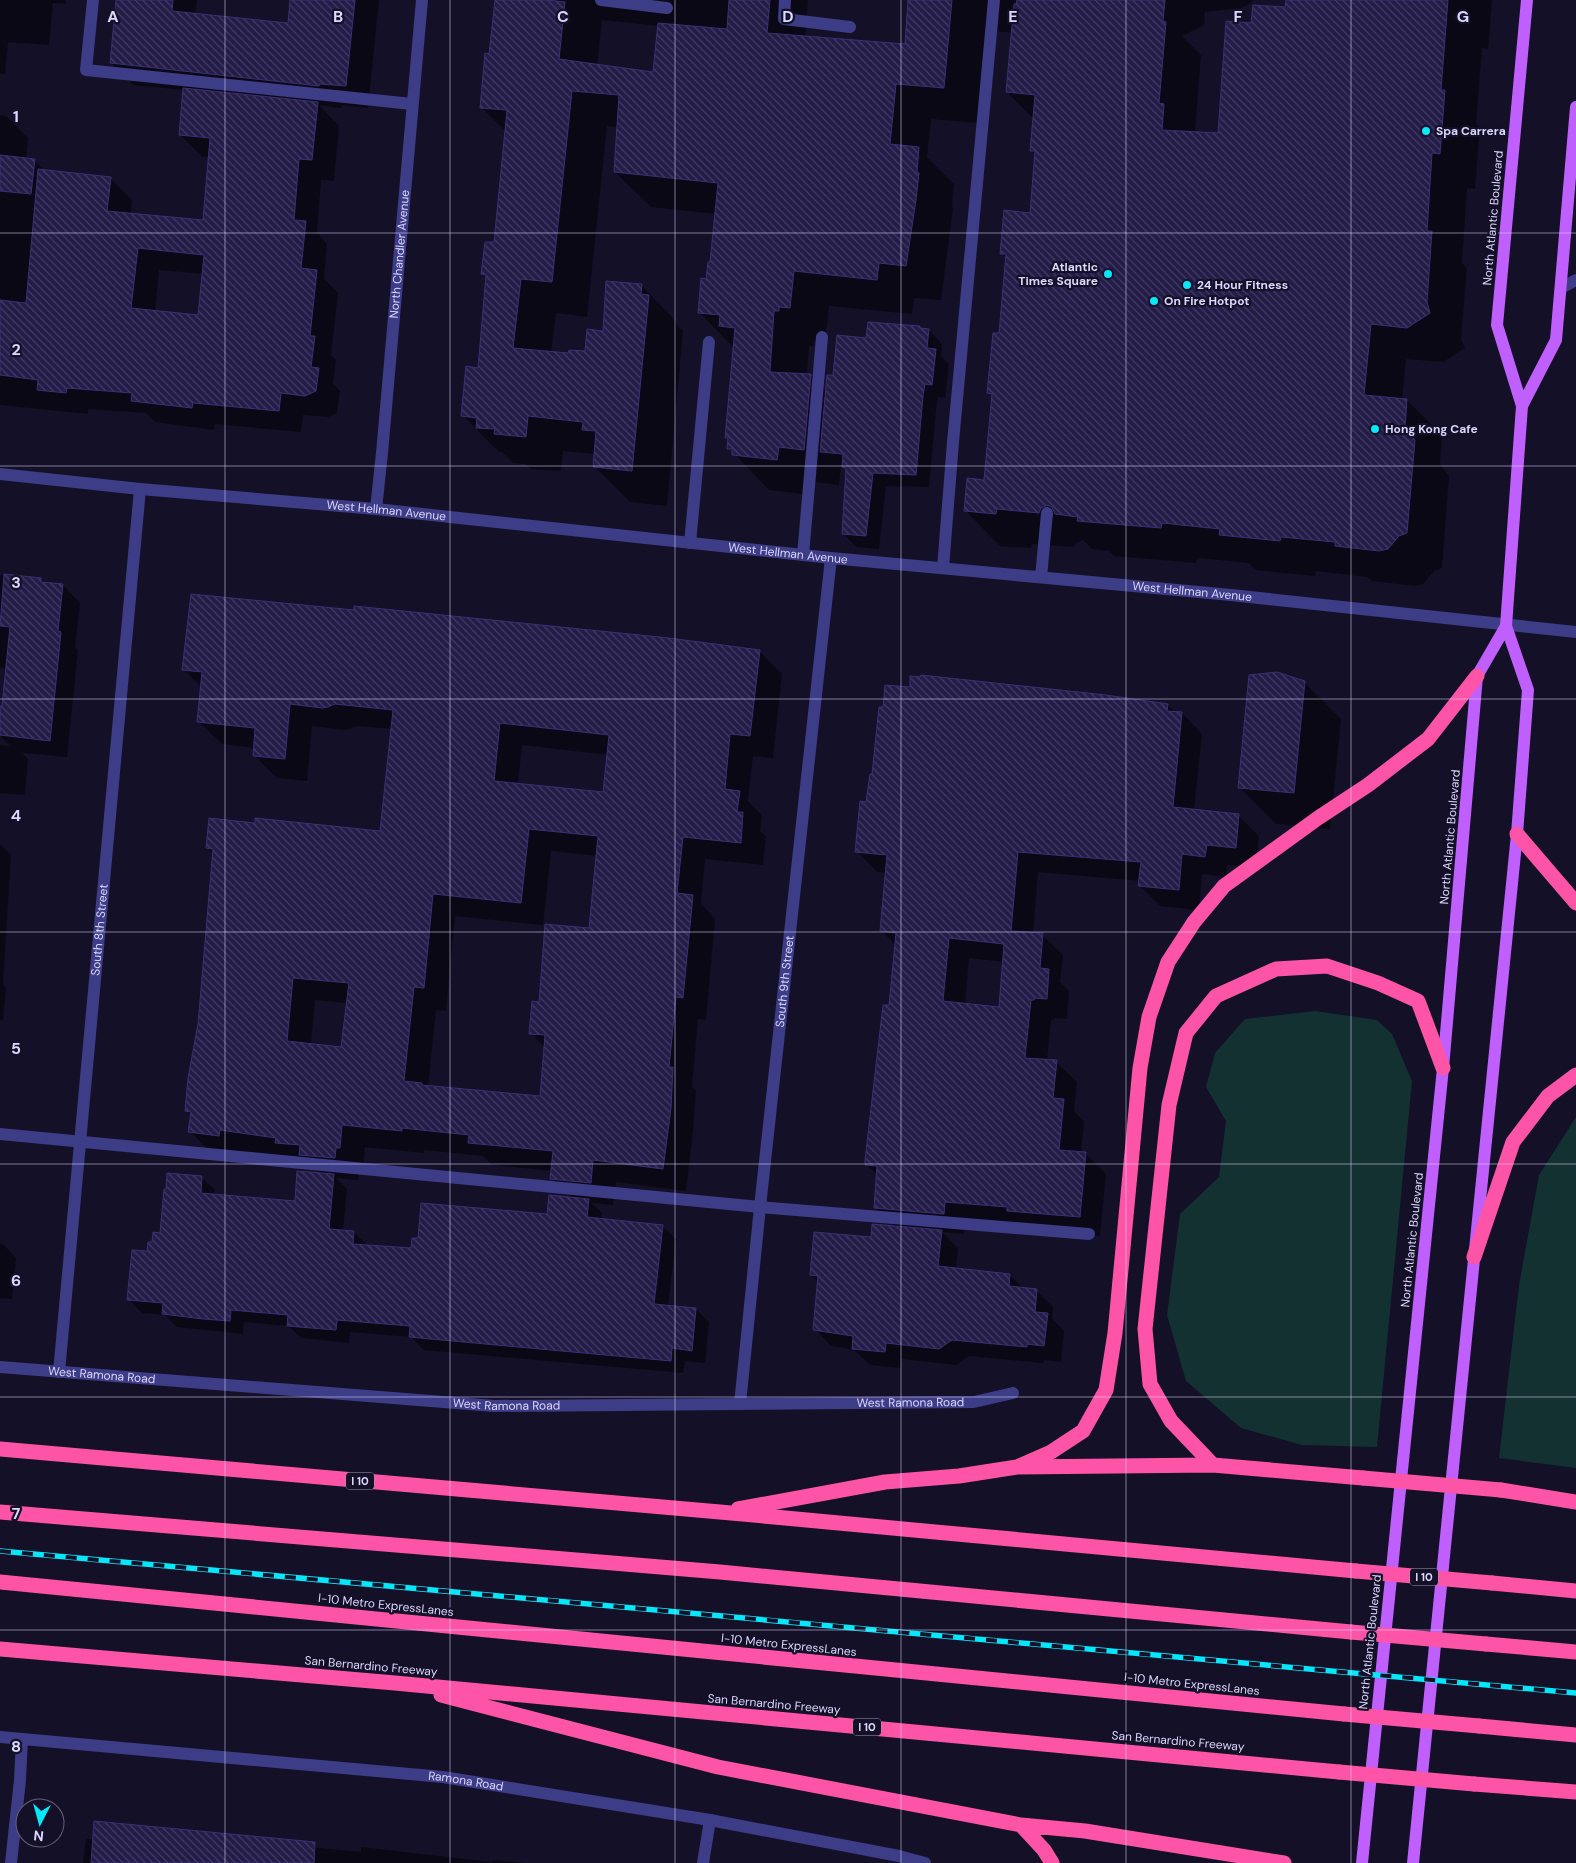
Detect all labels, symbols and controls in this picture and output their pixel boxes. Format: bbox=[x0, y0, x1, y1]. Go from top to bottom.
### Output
text: A bbox=[107, 6, 119, 27]
text: B bbox=[333, 6, 343, 27]
text: C bbox=[557, 6, 569, 27]
text: D bbox=[782, 6, 794, 27]
text: E bbox=[1008, 6, 1018, 27]
text: F bbox=[1234, 6, 1243, 27]
text: G bbox=[1457, 6, 1469, 27]
text: 1 bbox=[13, 106, 19, 127]
place label: Spa Carrera bbox=[1436, 123, 1506, 139]
marker: Spa Carrera bbox=[1420, 125, 1432, 137]
street label: North Atlantic Boulevard bbox=[1479, 150, 1507, 286]
street label: North Chandler Avenue bbox=[386, 189, 413, 319]
place label: Atlantic Times Square bbox=[1018, 259, 1098, 289]
marker: Atlantic Times Square bbox=[1102, 268, 1114, 280]
place label: 24 Hour Fitness bbox=[1197, 277, 1288, 293]
marker: 24 Hour Fitness bbox=[1181, 279, 1193, 291]
place label: On Fire Hotpot bbox=[1164, 293, 1249, 309]
marker: On Fire Hotpot bbox=[1148, 295, 1160, 307]
text: 2 bbox=[11, 339, 21, 360]
place label: Hong Kong Cafe bbox=[1385, 421, 1478, 437]
marker: Hong Kong Cafe bbox=[1369, 423, 1381, 435]
street label: West Hellman Avenue bbox=[326, 497, 447, 525]
street label: West Hellman Avenue bbox=[727, 539, 849, 568]
text: 3 bbox=[11, 572, 21, 593]
street label: West Hellman Avenue bbox=[1132, 578, 1253, 605]
street label: North Atlantic Boulevard bbox=[1436, 769, 1464, 905]
text: 4 bbox=[11, 805, 21, 826]
street label: South 8th Street bbox=[87, 883, 112, 976]
street label: South 9th Street bbox=[772, 934, 798, 1028]
text: 5 bbox=[11, 1038, 21, 1059]
street label: North Atlantic Boulevard bbox=[1397, 1172, 1427, 1308]
text: 6 bbox=[11, 1270, 21, 1291]
street label: West Ramona Road bbox=[47, 1363, 156, 1387]
street label: West Ramona Road bbox=[857, 1394, 964, 1411]
street label: West Ramona Road bbox=[452, 1395, 560, 1414]
road number: I 10 bbox=[346, 1472, 374, 1490]
text: 7 bbox=[12, 1503, 21, 1524]
road number: I 10 bbox=[1410, 1568, 1438, 1585]
street label: North Atlantic Boulevard bbox=[1355, 1574, 1385, 1710]
street label: I-10 Metro ExpressLanes bbox=[317, 1590, 455, 1620]
street label: I-10 Metro ExpressLanes bbox=[720, 1630, 858, 1660]
street label: San Bernardino Freeway bbox=[304, 1652, 438, 1680]
street label: I-10 Metro ExpressLanes bbox=[1123, 1669, 1261, 1699]
street label: San Bernardino Freeway bbox=[707, 1690, 841, 1718]
road number: I 10 bbox=[853, 1718, 881, 1735]
street label: San Bernardino Freeway bbox=[1111, 1727, 1245, 1755]
text: 8 bbox=[11, 1736, 21, 1757]
street label: Ramona Road bbox=[428, 1768, 505, 1795]
north arrow bbox=[15, 1798, 65, 1848]
text: N bbox=[33, 1826, 45, 1845]

